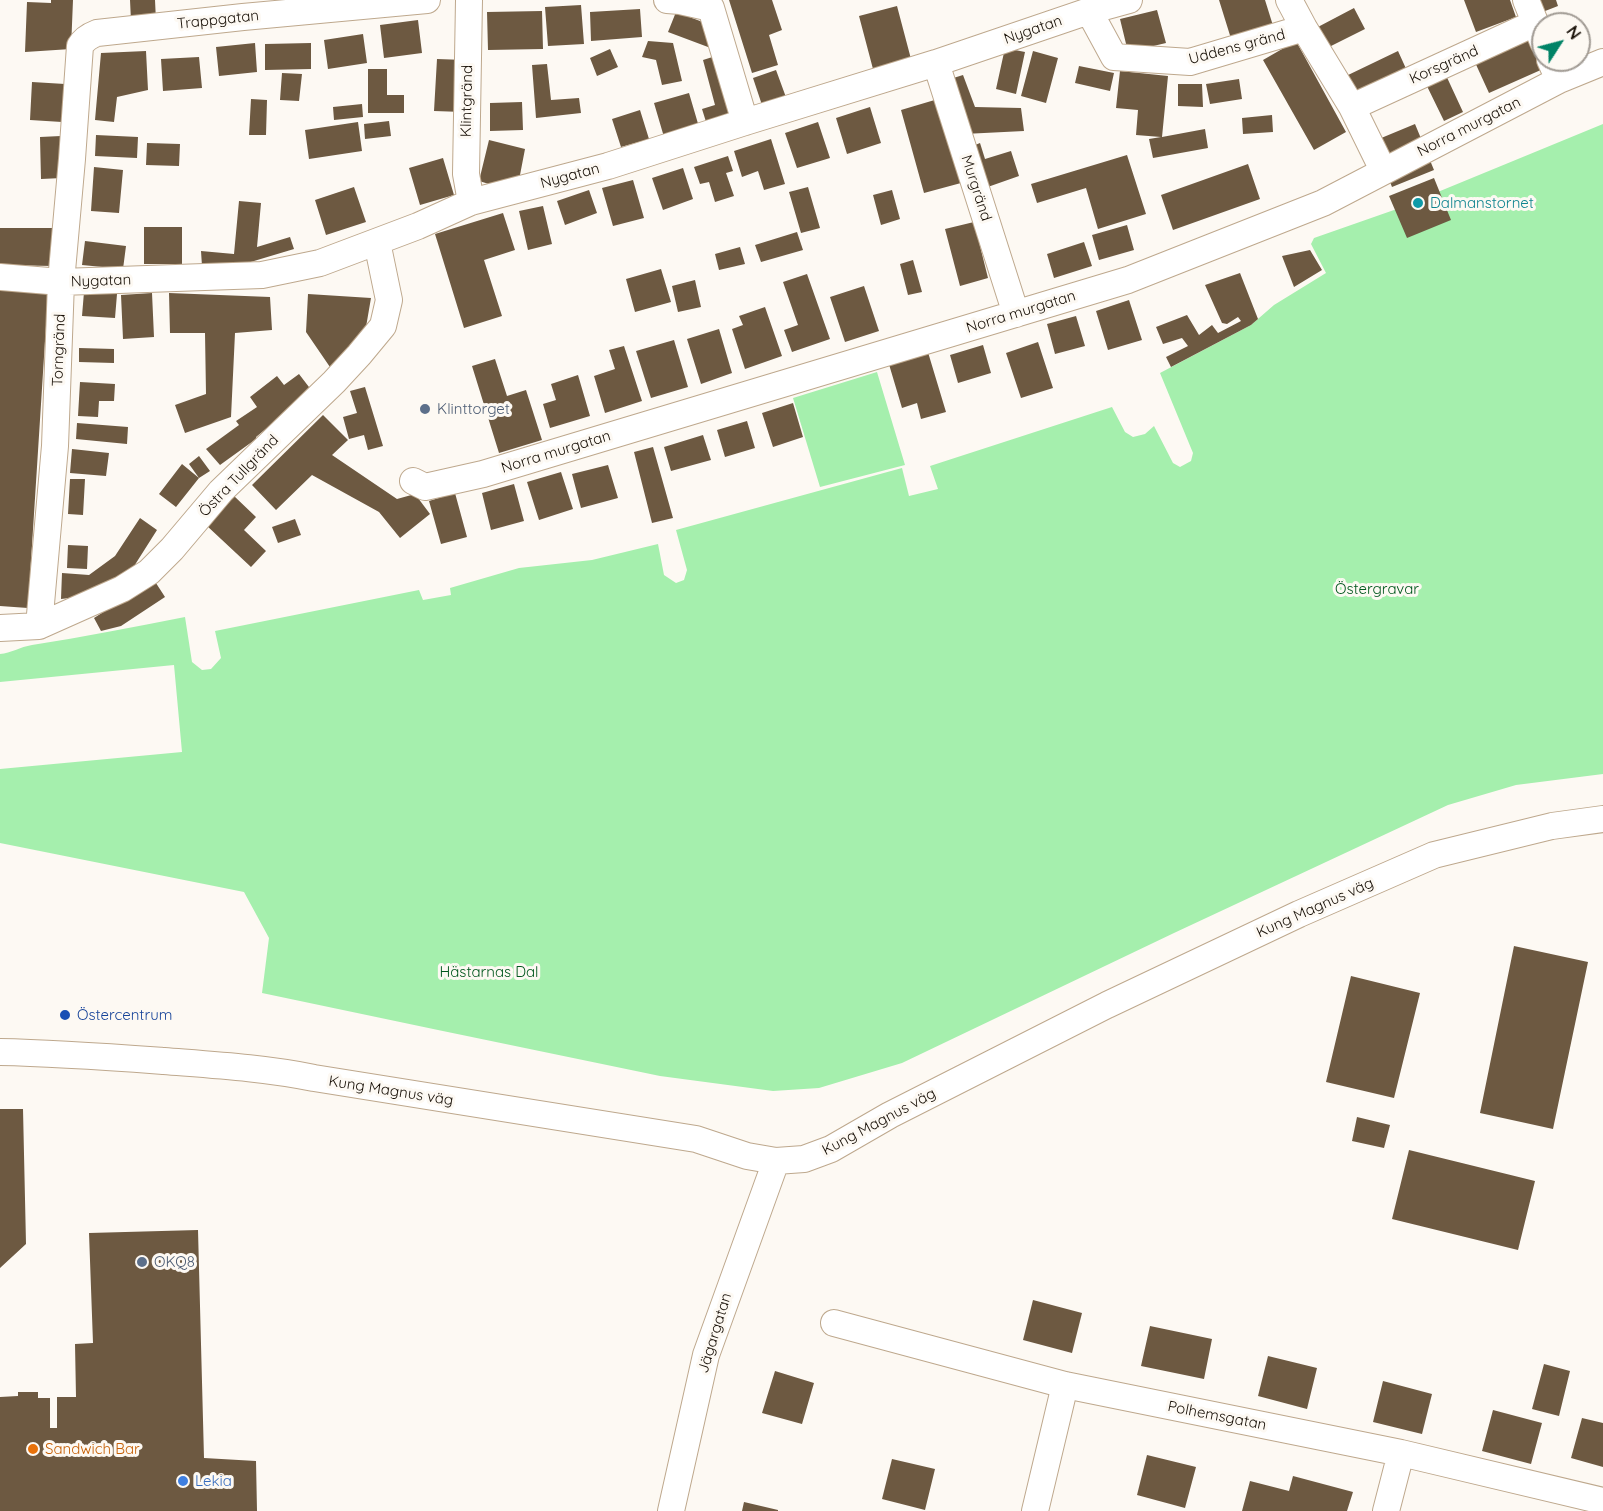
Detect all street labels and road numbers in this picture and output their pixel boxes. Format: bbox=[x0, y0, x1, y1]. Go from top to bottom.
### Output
street label: Trappgatan bbox=[176, 7, 260, 33]
street label: Nygatan bbox=[1001, 12, 1065, 48]
street label: Uddens gränd bbox=[1187, 26, 1287, 68]
street label: Korsgränd bbox=[1407, 42, 1481, 88]
street label: Klintgränd bbox=[457, 65, 477, 137]
street label: Norra murgatan bbox=[1414, 93, 1524, 161]
street label: Murgränd bbox=[957, 153, 995, 223]
street label: Nygatan bbox=[538, 159, 602, 193]
street label: Nygatan bbox=[70, 271, 132, 291]
street label: Norra murgatan bbox=[964, 287, 1078, 337]
street label: Torngränd bbox=[49, 313, 69, 387]
street label: Norra murgatan bbox=[499, 427, 613, 477]
street label: Östra Tullgränd bbox=[195, 431, 283, 521]
street label: Kung Magnus väg bbox=[1254, 874, 1376, 942]
street label: Kung Magnus väg bbox=[327, 1072, 455, 1110]
street label: Kung Magnus väg bbox=[819, 1084, 939, 1160]
street label: Jägargatan bbox=[694, 1291, 736, 1375]
street label: Polhemsgatan bbox=[1166, 1398, 1268, 1434]

